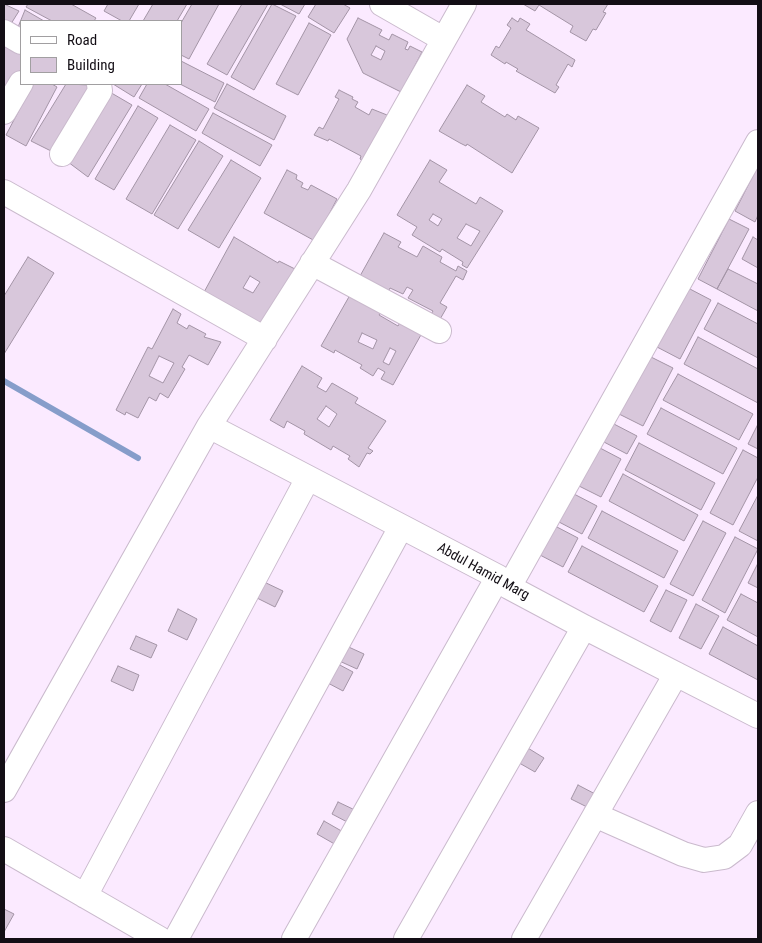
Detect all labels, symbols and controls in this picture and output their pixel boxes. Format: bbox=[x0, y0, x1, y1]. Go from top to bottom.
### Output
legend bbox=[20, 20, 182, 85]
text: Road bbox=[67, 31, 97, 49]
text: Building bbox=[67, 56, 115, 74]
street label: Abdul Hamid Marg bbox=[434, 540, 532, 604]

